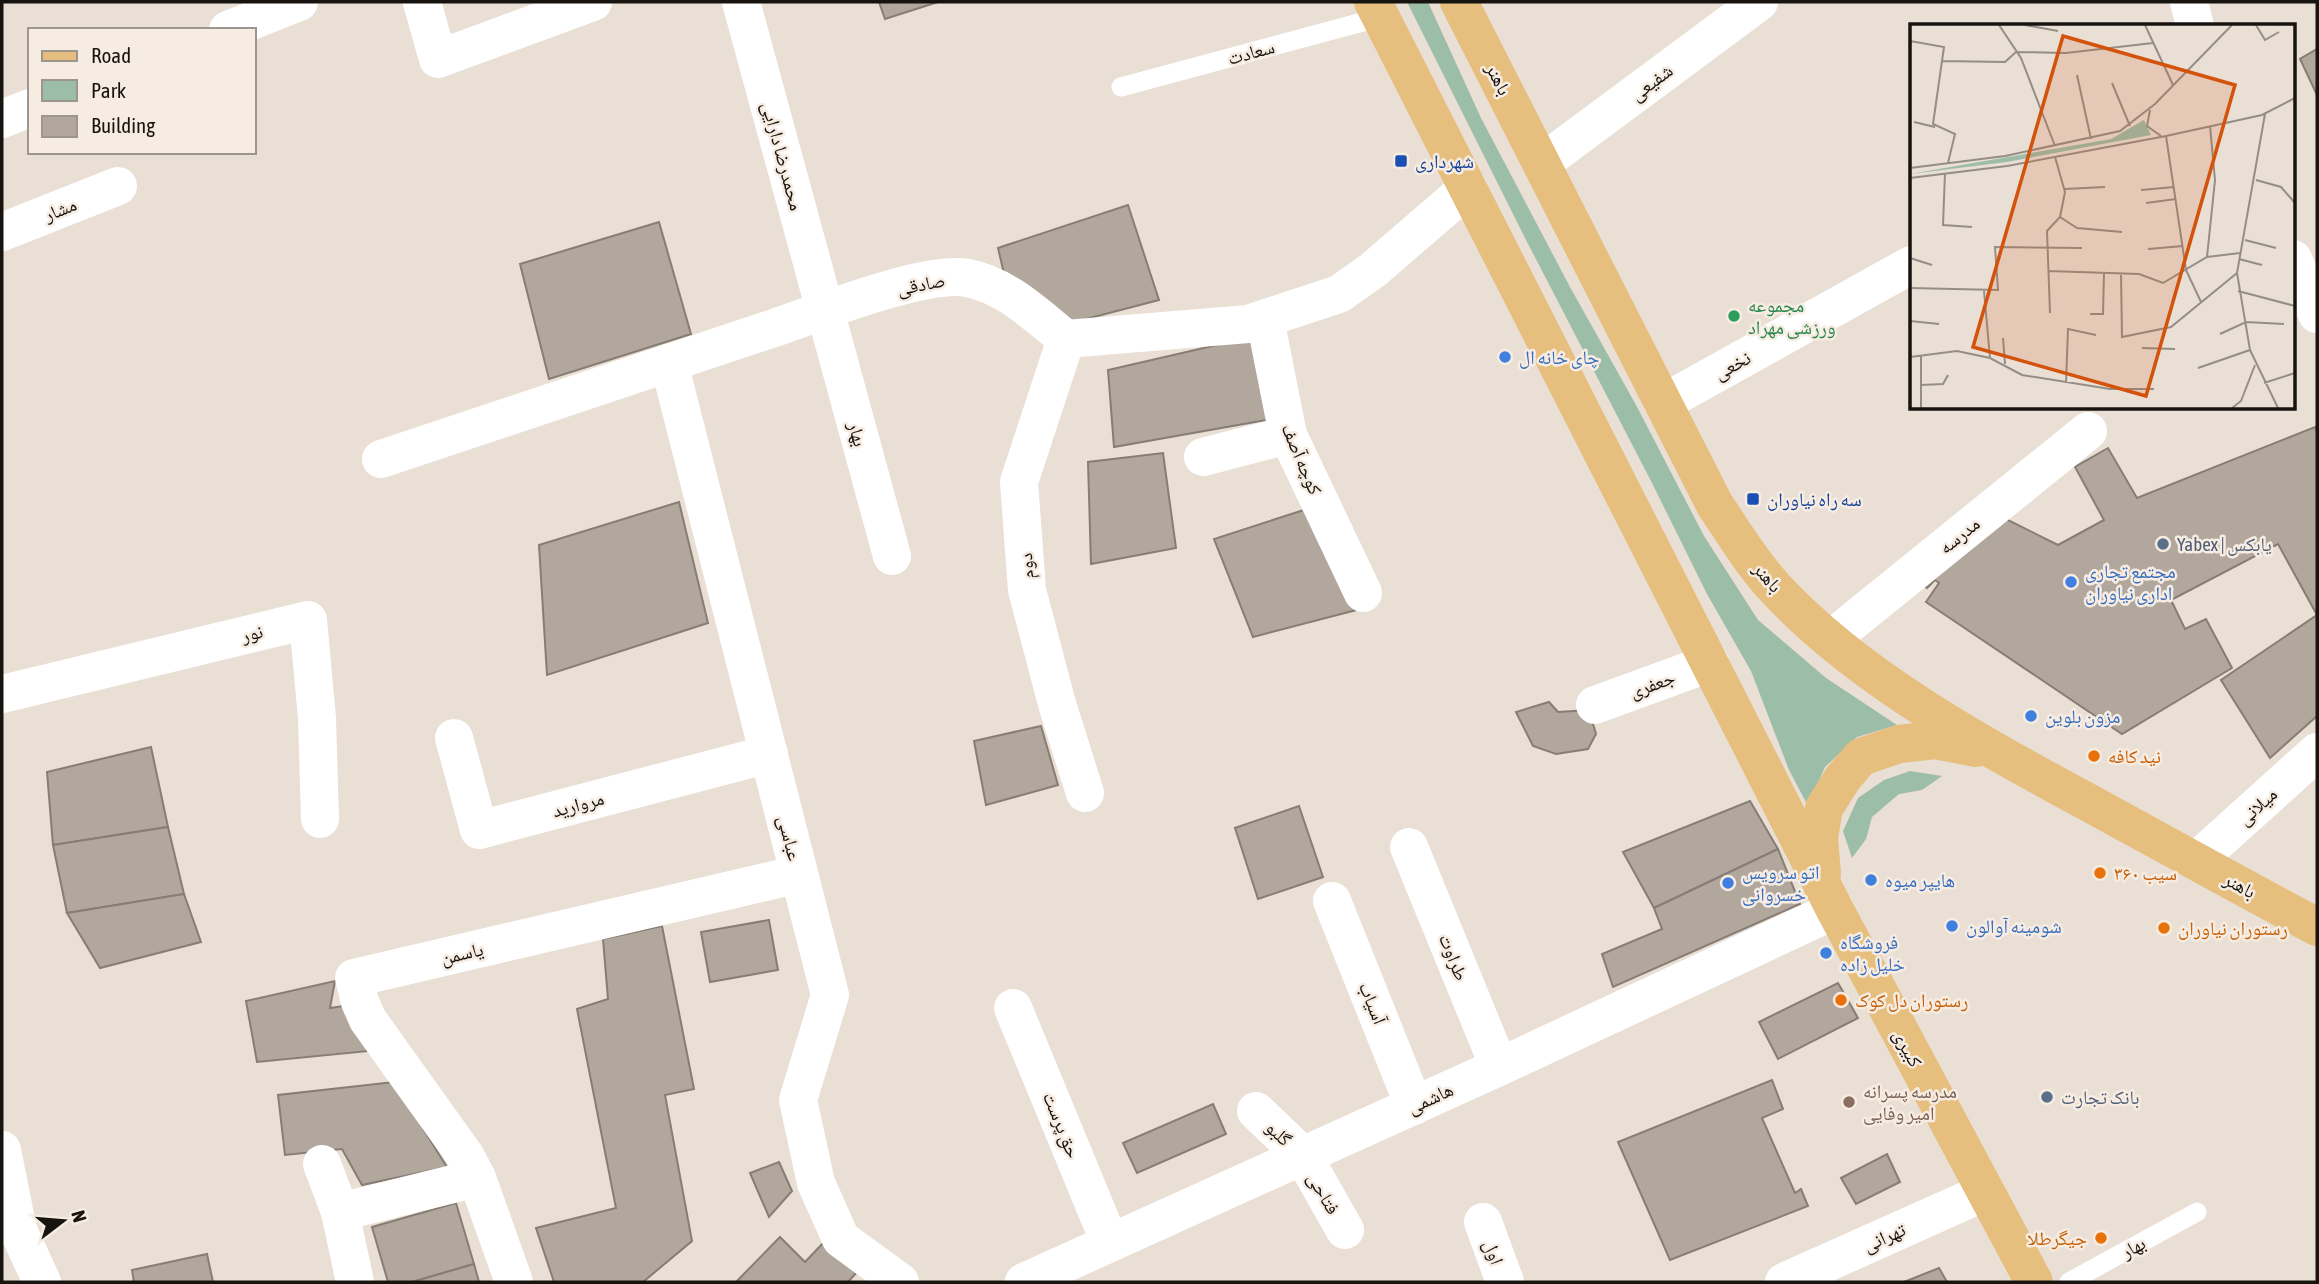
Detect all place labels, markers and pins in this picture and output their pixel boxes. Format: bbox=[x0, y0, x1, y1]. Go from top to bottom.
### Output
place label: شهرداری bbox=[1415, 150, 1474, 173]
marker: شهرداری bbox=[1393, 153, 1409, 169]
place label: مجموعه ورزشی مهراد bbox=[1748, 294, 1836, 339]
marker: مجموعه ورزشی مهراد bbox=[1726, 308, 1742, 324]
place label: چای خانه ال bbox=[1519, 346, 1599, 369]
marker: چای خانه ال bbox=[1497, 349, 1513, 365]
place label: سه راه نیاوران bbox=[1767, 488, 1862, 511]
marker: سه راه نیاوران bbox=[1745, 491, 1761, 507]
place label: Yabex | یابکس bbox=[2177, 533, 2272, 556]
marker: Yabex | یابکس bbox=[2155, 536, 2171, 552]
place label: مجتمع تجاری اداری نیاوران bbox=[2085, 560, 2176, 605]
marker: مجتمع تجاری اداری نیاوران bbox=[2063, 574, 2079, 590]
place label: مزون بلوین bbox=[2045, 705, 2120, 728]
marker: مزون بلوین bbox=[2023, 708, 2039, 724]
place label: نيد كافه bbox=[2108, 745, 2161, 767]
marker: نيد كافه bbox=[2086, 748, 2102, 764]
place label: اتو سرویس خسروانی bbox=[1742, 861, 1819, 906]
place label: سیب ٣۶٠ bbox=[2114, 862, 2177, 885]
marker: سیب ٣۶٠ bbox=[2092, 865, 2108, 881]
place label: هایپر میوه bbox=[1885, 869, 1955, 892]
marker: هایپر میوه bbox=[1863, 872, 1879, 888]
marker: اتو سرویس خسروانی bbox=[1720, 875, 1736, 891]
place label: شومینه آوالون bbox=[1966, 915, 2062, 938]
place label: رستوران نیاوران bbox=[2178, 917, 2288, 940]
marker: شومینه آوالون bbox=[1944, 918, 1960, 934]
marker: رستوران نیاوران bbox=[2156, 920, 2172, 936]
place label: فروشگاه خلیل زاده bbox=[1840, 931, 1905, 976]
marker: فروشگاه خلیل زاده bbox=[1818, 945, 1834, 961]
place label: رستوران دل کوک bbox=[1855, 989, 1968, 1012]
marker: رستوران دل کوک bbox=[1833, 992, 1849, 1008]
place label: مدرسه پسرانه امیر وفایی bbox=[1863, 1080, 1957, 1125]
place label: بانک تجارت bbox=[2061, 1086, 2140, 1109]
marker: بانک تجارت bbox=[2039, 1089, 2055, 1105]
marker: مدرسه پسرانه امیر وفایی bbox=[1841, 1094, 1857, 1110]
place label: جیگرطلا bbox=[2028, 1227, 2087, 1250]
marker: جیگرطلا bbox=[2093, 1230, 2109, 1246]

